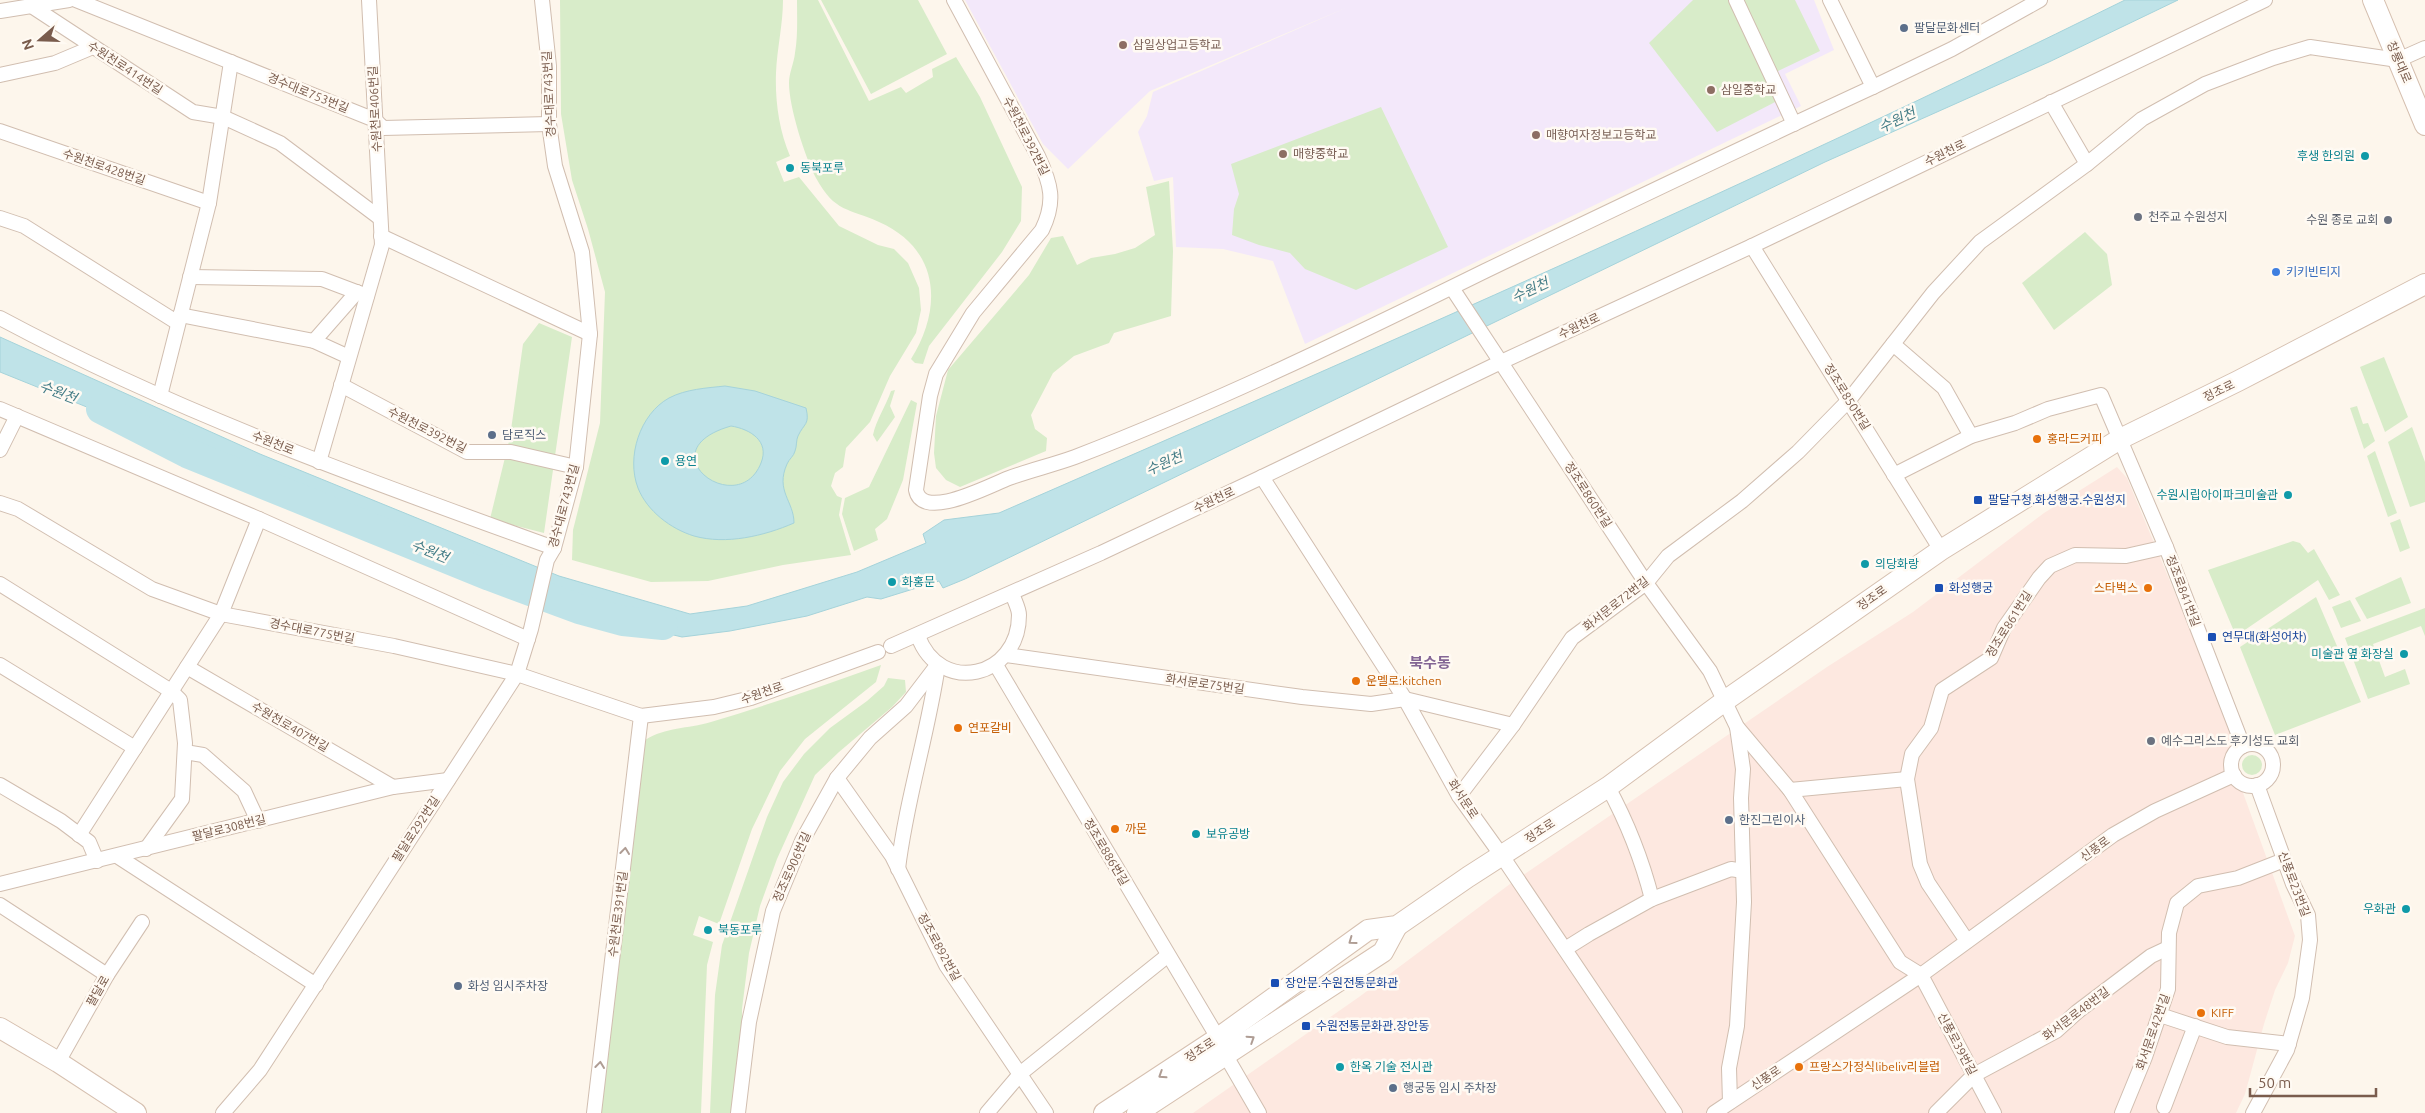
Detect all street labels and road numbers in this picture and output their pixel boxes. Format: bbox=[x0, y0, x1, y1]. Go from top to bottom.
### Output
street label: 수원천로414번길 bbox=[85, 39, 165, 97]
street label: 창룡대로 bbox=[2385, 39, 2414, 85]
street label: 경수대로743번길 bbox=[540, 50, 557, 138]
street label: 수원천로406번길 bbox=[366, 65, 383, 153]
street label: 경수대로753번길 bbox=[266, 70, 351, 115]
street label: 수원천로392번길 bbox=[1001, 94, 1052, 177]
street label: 수원천로 bbox=[1922, 137, 1967, 168]
street label: 수원천로428번길 bbox=[61, 146, 147, 187]
street label: 수원천로 bbox=[1556, 310, 1602, 341]
street label: 정조로850번길 bbox=[1822, 361, 1873, 432]
street label: 정조로 bbox=[2201, 377, 2237, 404]
street label: 수원천로392번길 bbox=[386, 404, 469, 455]
street label: 수원천로 bbox=[250, 428, 296, 457]
street label: 정조로860번길 bbox=[1562, 460, 1614, 530]
street label: 경수대로743번길 bbox=[546, 462, 581, 549]
street label: 수원천로 bbox=[1191, 484, 1237, 515]
street label: 정조로841번길 bbox=[2164, 553, 2203, 628]
street label: 화서문로72번길 bbox=[1580, 574, 1651, 633]
street label: 정조로 bbox=[1854, 583, 1889, 612]
street label: 정조로861번길 bbox=[1983, 588, 2034, 659]
street label: 경수대로775번길 bbox=[268, 616, 356, 645]
street label: 화서문로75번길 bbox=[1165, 672, 1245, 695]
street label: 수원천로 bbox=[739, 679, 785, 706]
street label: 수원천로407번길 bbox=[250, 699, 331, 754]
street label: 화서문로 bbox=[1446, 777, 1481, 821]
street label: 팔달로292번길 bbox=[390, 794, 442, 864]
street label: 팔달로308번길 bbox=[191, 812, 267, 843]
street label: 정조로886번길 bbox=[1081, 816, 1131, 887]
street label: 정조로 bbox=[1522, 816, 1557, 845]
street label: 정조로906번길 bbox=[770, 830, 813, 904]
street label: 신풍로 bbox=[2077, 834, 2112, 864]
street label: 신풍로23번길 bbox=[2276, 849, 2313, 918]
street label: 수원천로391번길 bbox=[606, 870, 629, 958]
street label: 정조로892번길 bbox=[915, 911, 963, 983]
street label: 팔달로 bbox=[84, 973, 111, 1008]
street label: 화서문로48번길 bbox=[2040, 984, 2111, 1043]
street label: 화서문로42번길 bbox=[2133, 992, 2172, 1072]
street label: 신풍로39번길 bbox=[1936, 1010, 1979, 1077]
street label: 정조로 bbox=[1182, 1035, 1217, 1064]
street label: 신풍로 bbox=[1748, 1063, 1783, 1092]

